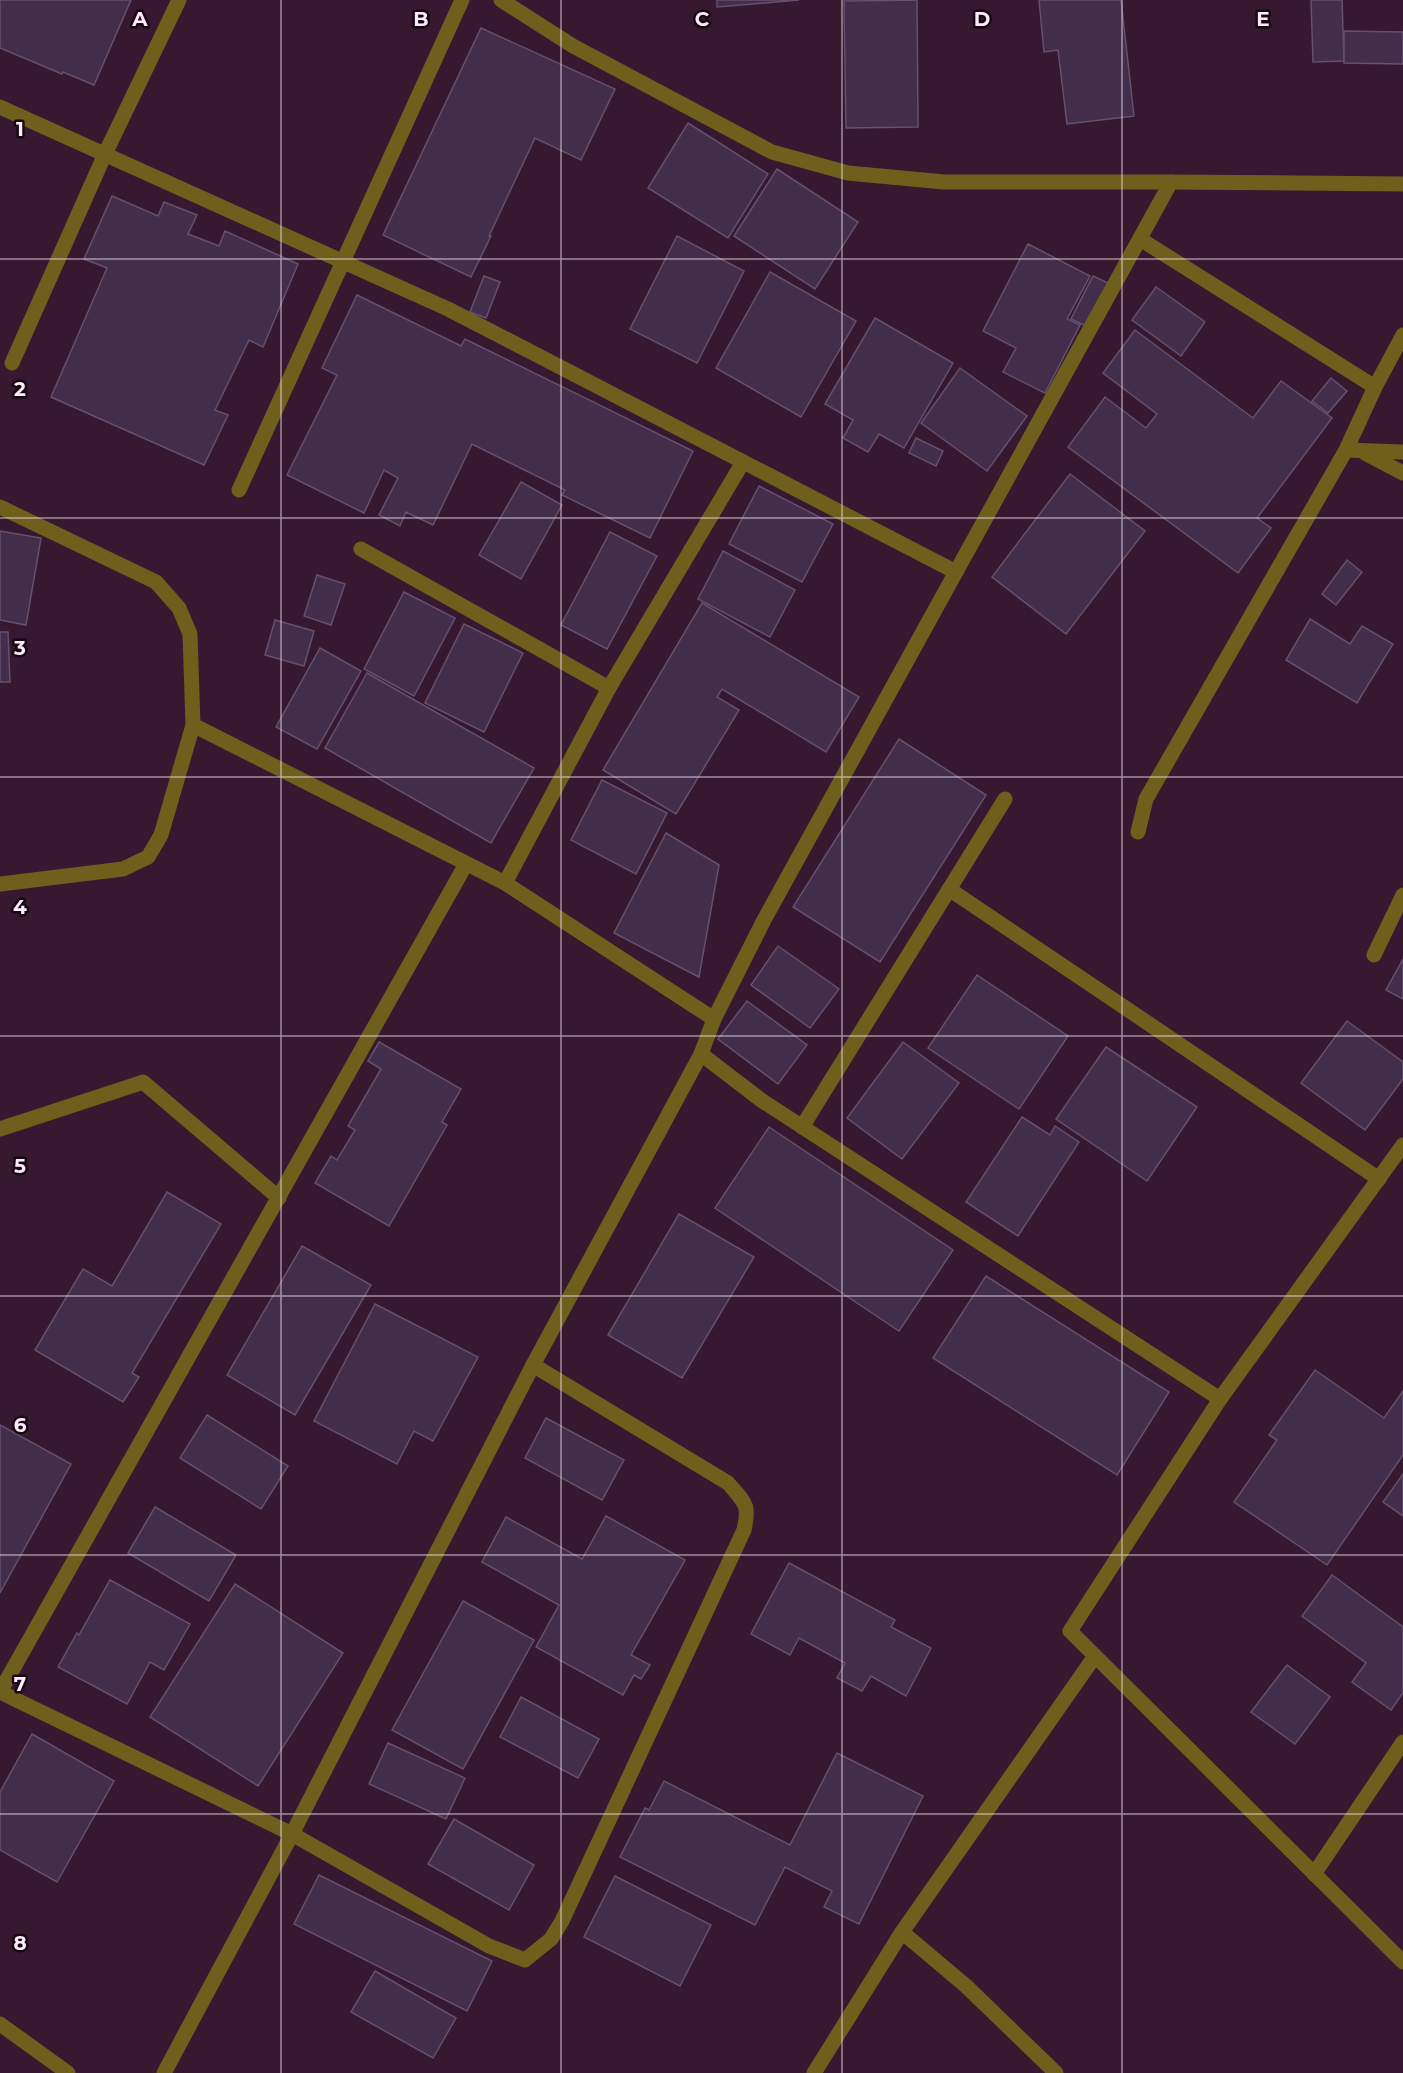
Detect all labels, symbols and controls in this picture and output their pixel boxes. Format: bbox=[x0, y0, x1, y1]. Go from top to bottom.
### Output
text: A bbox=[131, 7, 148, 31]
text: B bbox=[413, 7, 429, 31]
text: C bbox=[695, 7, 710, 31]
text: D bbox=[974, 7, 990, 31]
text: E bbox=[1256, 7, 1270, 31]
text: 1 bbox=[16, 117, 24, 141]
text: 2 bbox=[14, 377, 26, 401]
text: 3 bbox=[13, 636, 26, 660]
text: 4 bbox=[13, 895, 27, 919]
text: 5 bbox=[14, 1154, 26, 1178]
text: 6 bbox=[14, 1413, 27, 1437]
text: 7 bbox=[14, 1672, 26, 1696]
text: 8 bbox=[13, 1931, 27, 1955]

